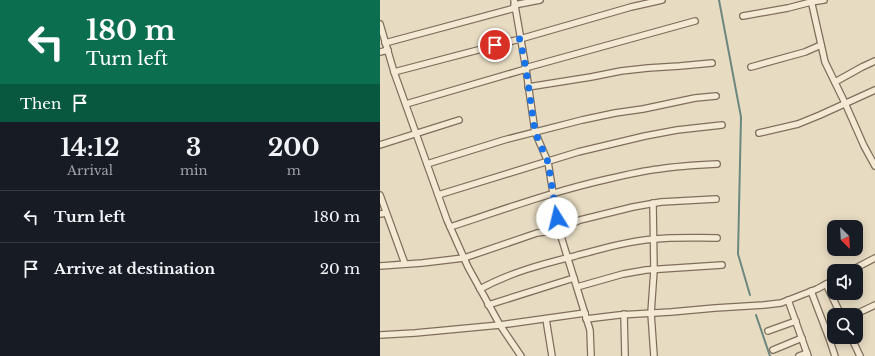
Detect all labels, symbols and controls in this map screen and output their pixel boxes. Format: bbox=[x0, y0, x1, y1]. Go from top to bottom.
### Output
text: 180 m bbox=[86, 13, 176, 48]
icon: left bbox=[20, 16, 72, 68]
pin bbox=[478, 28, 512, 62]
icon: arrive bbox=[484, 34, 506, 56]
text: Turn left bbox=[86, 48, 168, 70]
icon: arrive bbox=[69, 92, 91, 114]
text: Then bbox=[20, 94, 61, 113]
text: 14:12 bbox=[60, 133, 120, 162]
text: 3 bbox=[186, 133, 201, 162]
text: 200 bbox=[268, 133, 320, 162]
text: Arrival bbox=[67, 162, 113, 179]
text: min bbox=[180, 162, 207, 179]
text: m bbox=[287, 162, 301, 179]
position arrow bbox=[536, 197, 578, 239]
icon: left bbox=[20, 206, 42, 228]
text: Turn left bbox=[54, 207, 125, 226]
text: 180 m bbox=[313, 207, 360, 226]
north arrow bbox=[827, 220, 863, 256]
map controls bbox=[827, 220, 863, 344]
icon: arrive bbox=[20, 258, 42, 280]
text: Arrive at destination bbox=[54, 259, 215, 278]
text: 20 m bbox=[320, 259, 360, 278]
button: sound bbox=[827, 264, 863, 300]
button: search bbox=[827, 308, 863, 344]

